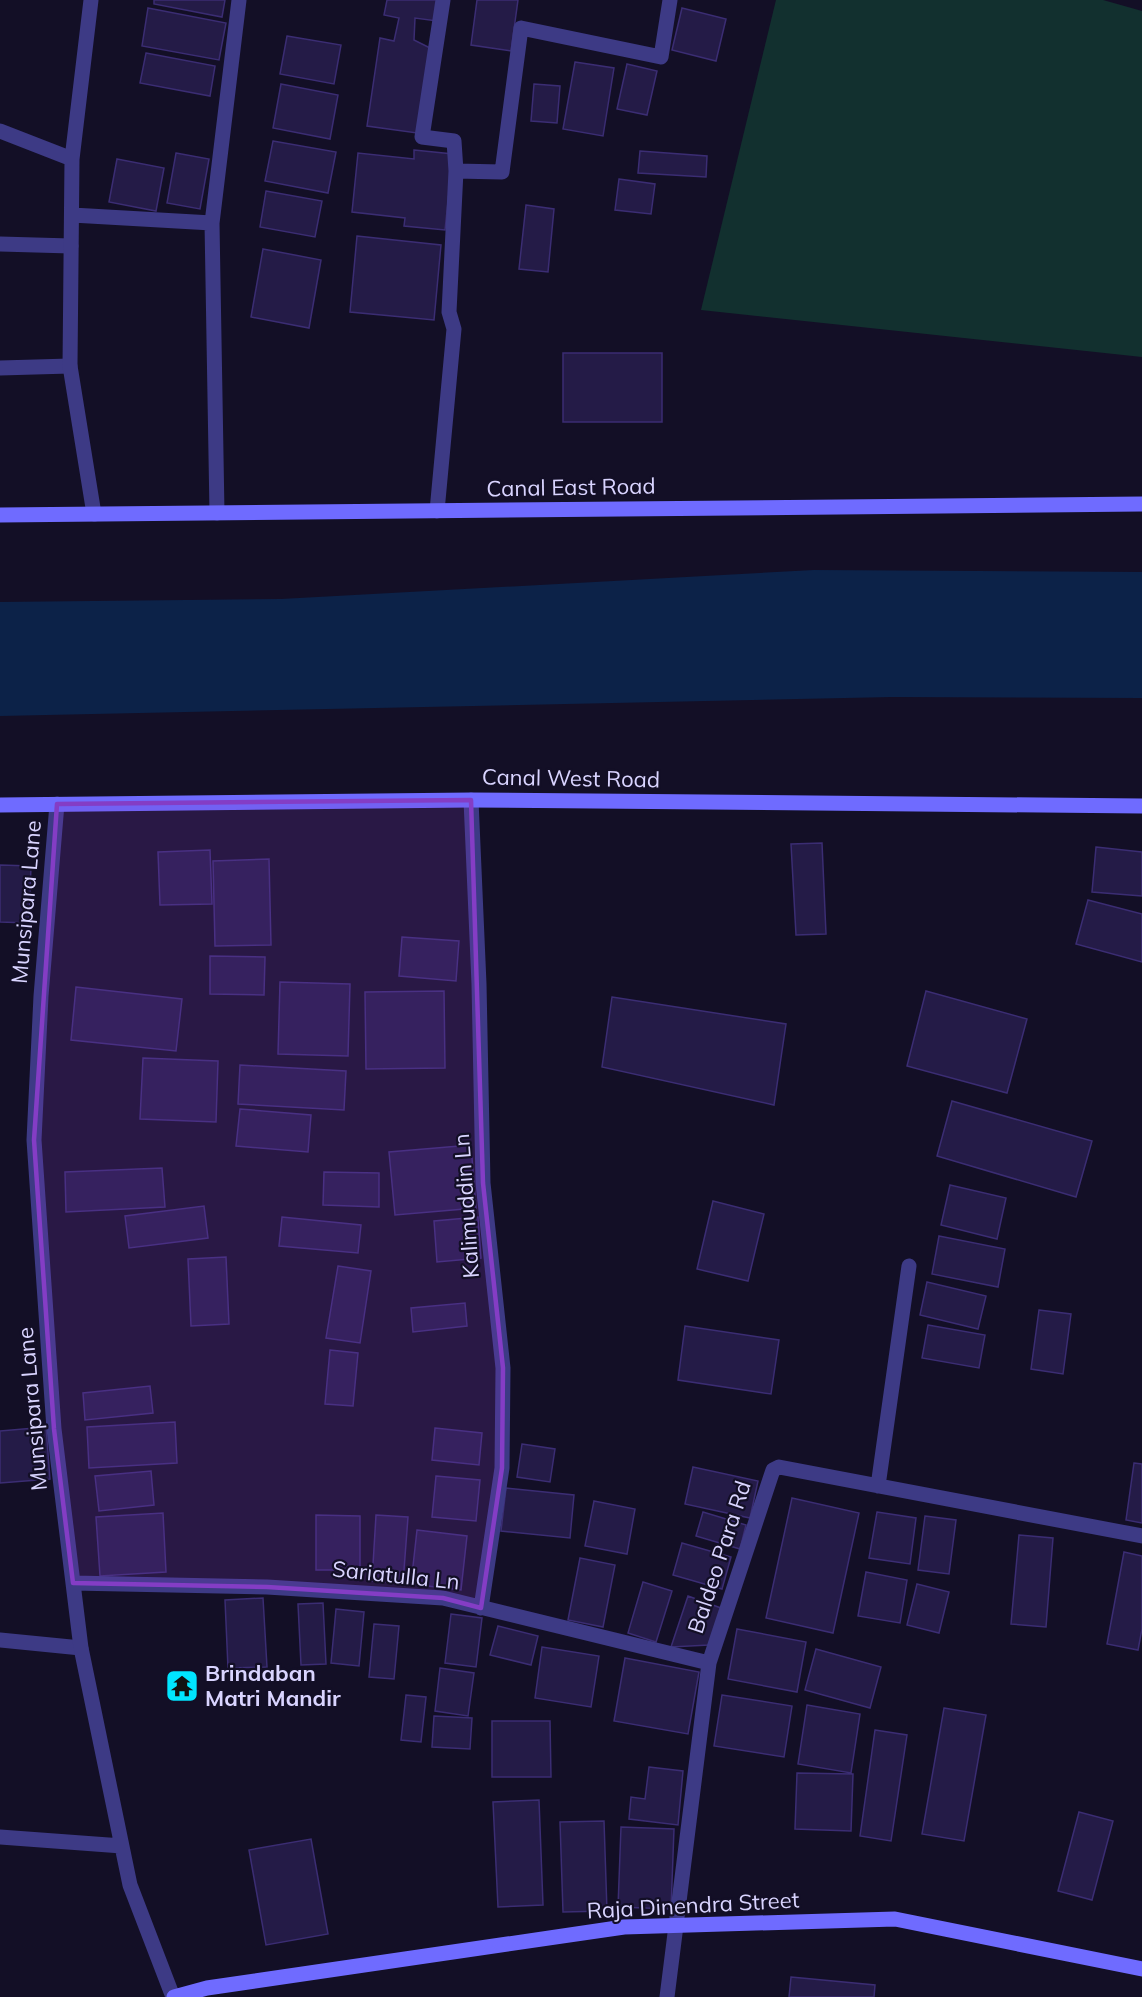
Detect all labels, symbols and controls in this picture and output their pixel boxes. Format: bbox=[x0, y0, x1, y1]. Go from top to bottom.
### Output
street label: Canal East Road bbox=[486, 472, 656, 502]
street label: Canal West Road bbox=[482, 762, 660, 794]
street label: Munsipara Lane bbox=[5, 819, 47, 985]
street label: Kalimuddin Ln bbox=[447, 1133, 485, 1279]
street label: Munsipara Lane bbox=[11, 1326, 53, 1492]
street label: Baldeo Para Rd bbox=[681, 1477, 757, 1637]
street label: Sariatulla Ln bbox=[331, 1554, 461, 1596]
place label: Brindaban Matri Mandir bbox=[205, 1659, 341, 1712]
temple icon: Brindaban Matri Mandir bbox=[164, 1668, 200, 1704]
street label: Raja Dinendra Street bbox=[586, 1885, 800, 1925]

